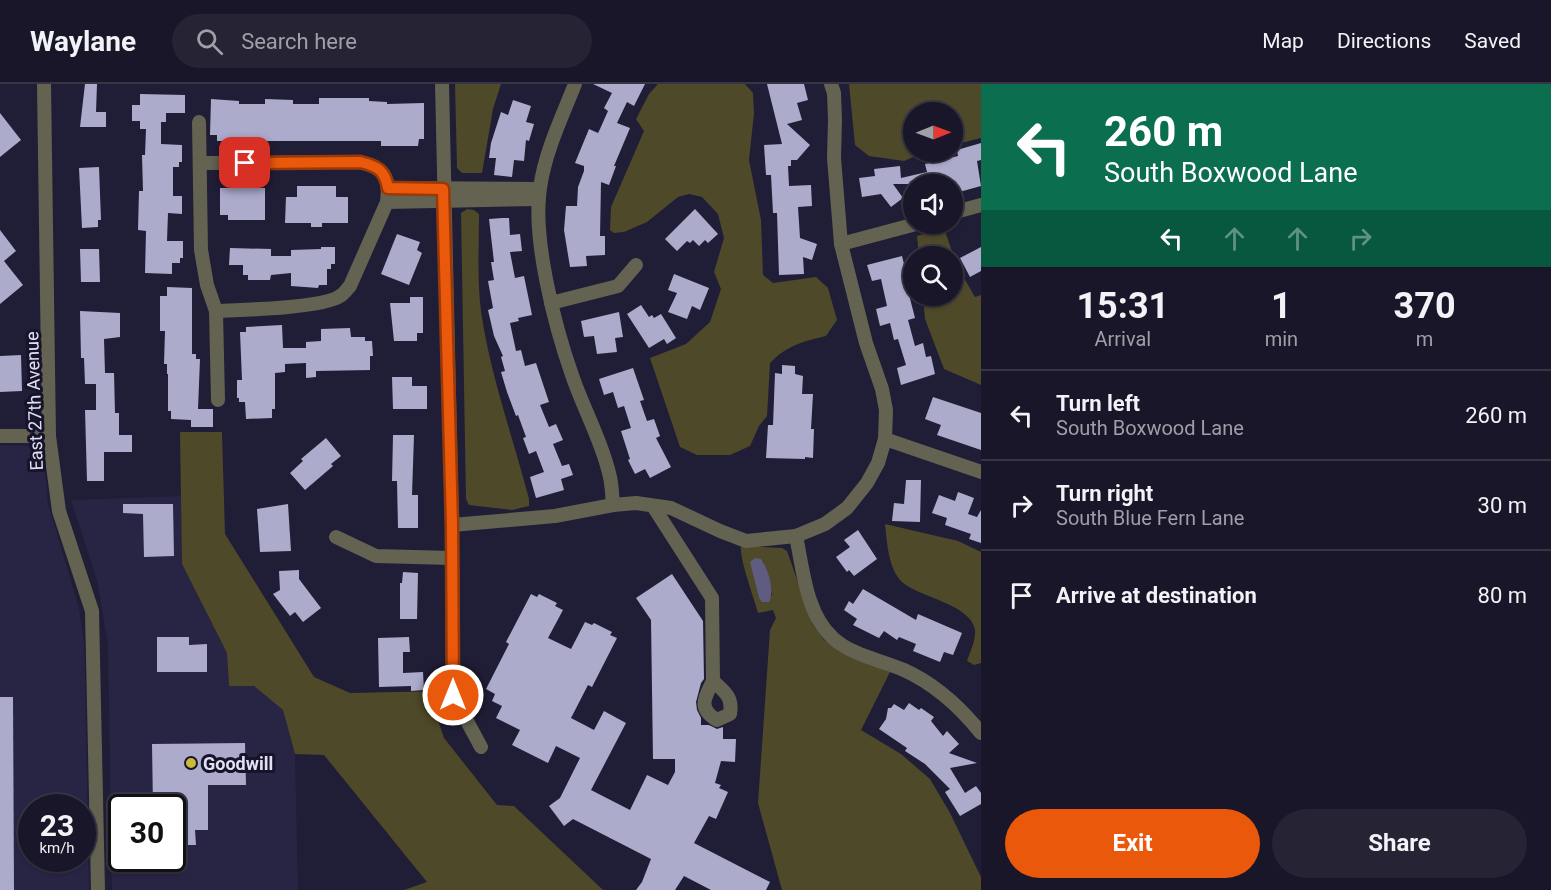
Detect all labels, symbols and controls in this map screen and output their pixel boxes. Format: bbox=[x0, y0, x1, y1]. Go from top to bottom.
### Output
search box bbox=[172, 14, 592, 68]
text: Waylane bbox=[30, 25, 136, 58]
icon: search bbox=[193, 25, 226, 58]
text: Search here bbox=[241, 29, 357, 54]
text: Map bbox=[1262, 29, 1304, 53]
text: Directions bbox=[1337, 29, 1431, 53]
text: Saved bbox=[1464, 29, 1521, 53]
north arrow bbox=[903, 102, 963, 162]
map controls bbox=[903, 102, 963, 306]
text: 260 m bbox=[1104, 107, 1223, 156]
icon: left bbox=[1005, 108, 1083, 186]
pin bbox=[219, 137, 270, 188]
icon: arrive bbox=[228, 146, 261, 179]
text: South Boxwood Lane bbox=[1104, 157, 1358, 189]
button: sound bbox=[903, 174, 963, 234]
icon: left bbox=[1155, 222, 1188, 255]
icon: ahead bbox=[1218, 222, 1251, 255]
icon: ahead bbox=[1281, 222, 1314, 255]
icon: right bbox=[1344, 222, 1377, 255]
button: search bbox=[903, 246, 963, 306]
text: 15:31 bbox=[1076, 285, 1169, 327]
text: 1 bbox=[1271, 285, 1292, 327]
text: 370 bbox=[1394, 285, 1456, 327]
text: Arrival bbox=[1094, 327, 1151, 351]
text: min bbox=[1265, 327, 1298, 351]
text: m bbox=[1416, 327, 1433, 351]
street label: East 27th Avenue bbox=[21, 331, 47, 471]
text: Turn left bbox=[1056, 391, 1140, 416]
icon: left bbox=[1005, 399, 1038, 432]
text: 260 m bbox=[1465, 403, 1527, 428]
text: South Boxwood Lane bbox=[1056, 416, 1244, 440]
text: Turn right bbox=[1056, 481, 1153, 506]
icon: right bbox=[1005, 489, 1038, 522]
text: 30 m bbox=[1478, 493, 1527, 518]
text: South Blue Fern Lane bbox=[1056, 506, 1244, 530]
icon: arrive bbox=[1005, 579, 1038, 612]
text: Arrive at destination bbox=[1056, 583, 1257, 608]
text: 80 m bbox=[1478, 583, 1527, 608]
position arrow bbox=[421, 663, 485, 727]
place label: Goodwill bbox=[203, 753, 273, 774]
marker: Goodwill bbox=[184, 756, 198, 770]
speed limit sign: 30 bbox=[108, 794, 186, 872]
text: 23 bbox=[40, 808, 74, 843]
button: Exit bbox=[1005, 809, 1260, 878]
button: Share bbox=[1272, 809, 1527, 878]
text: km/h bbox=[39, 839, 75, 857]

